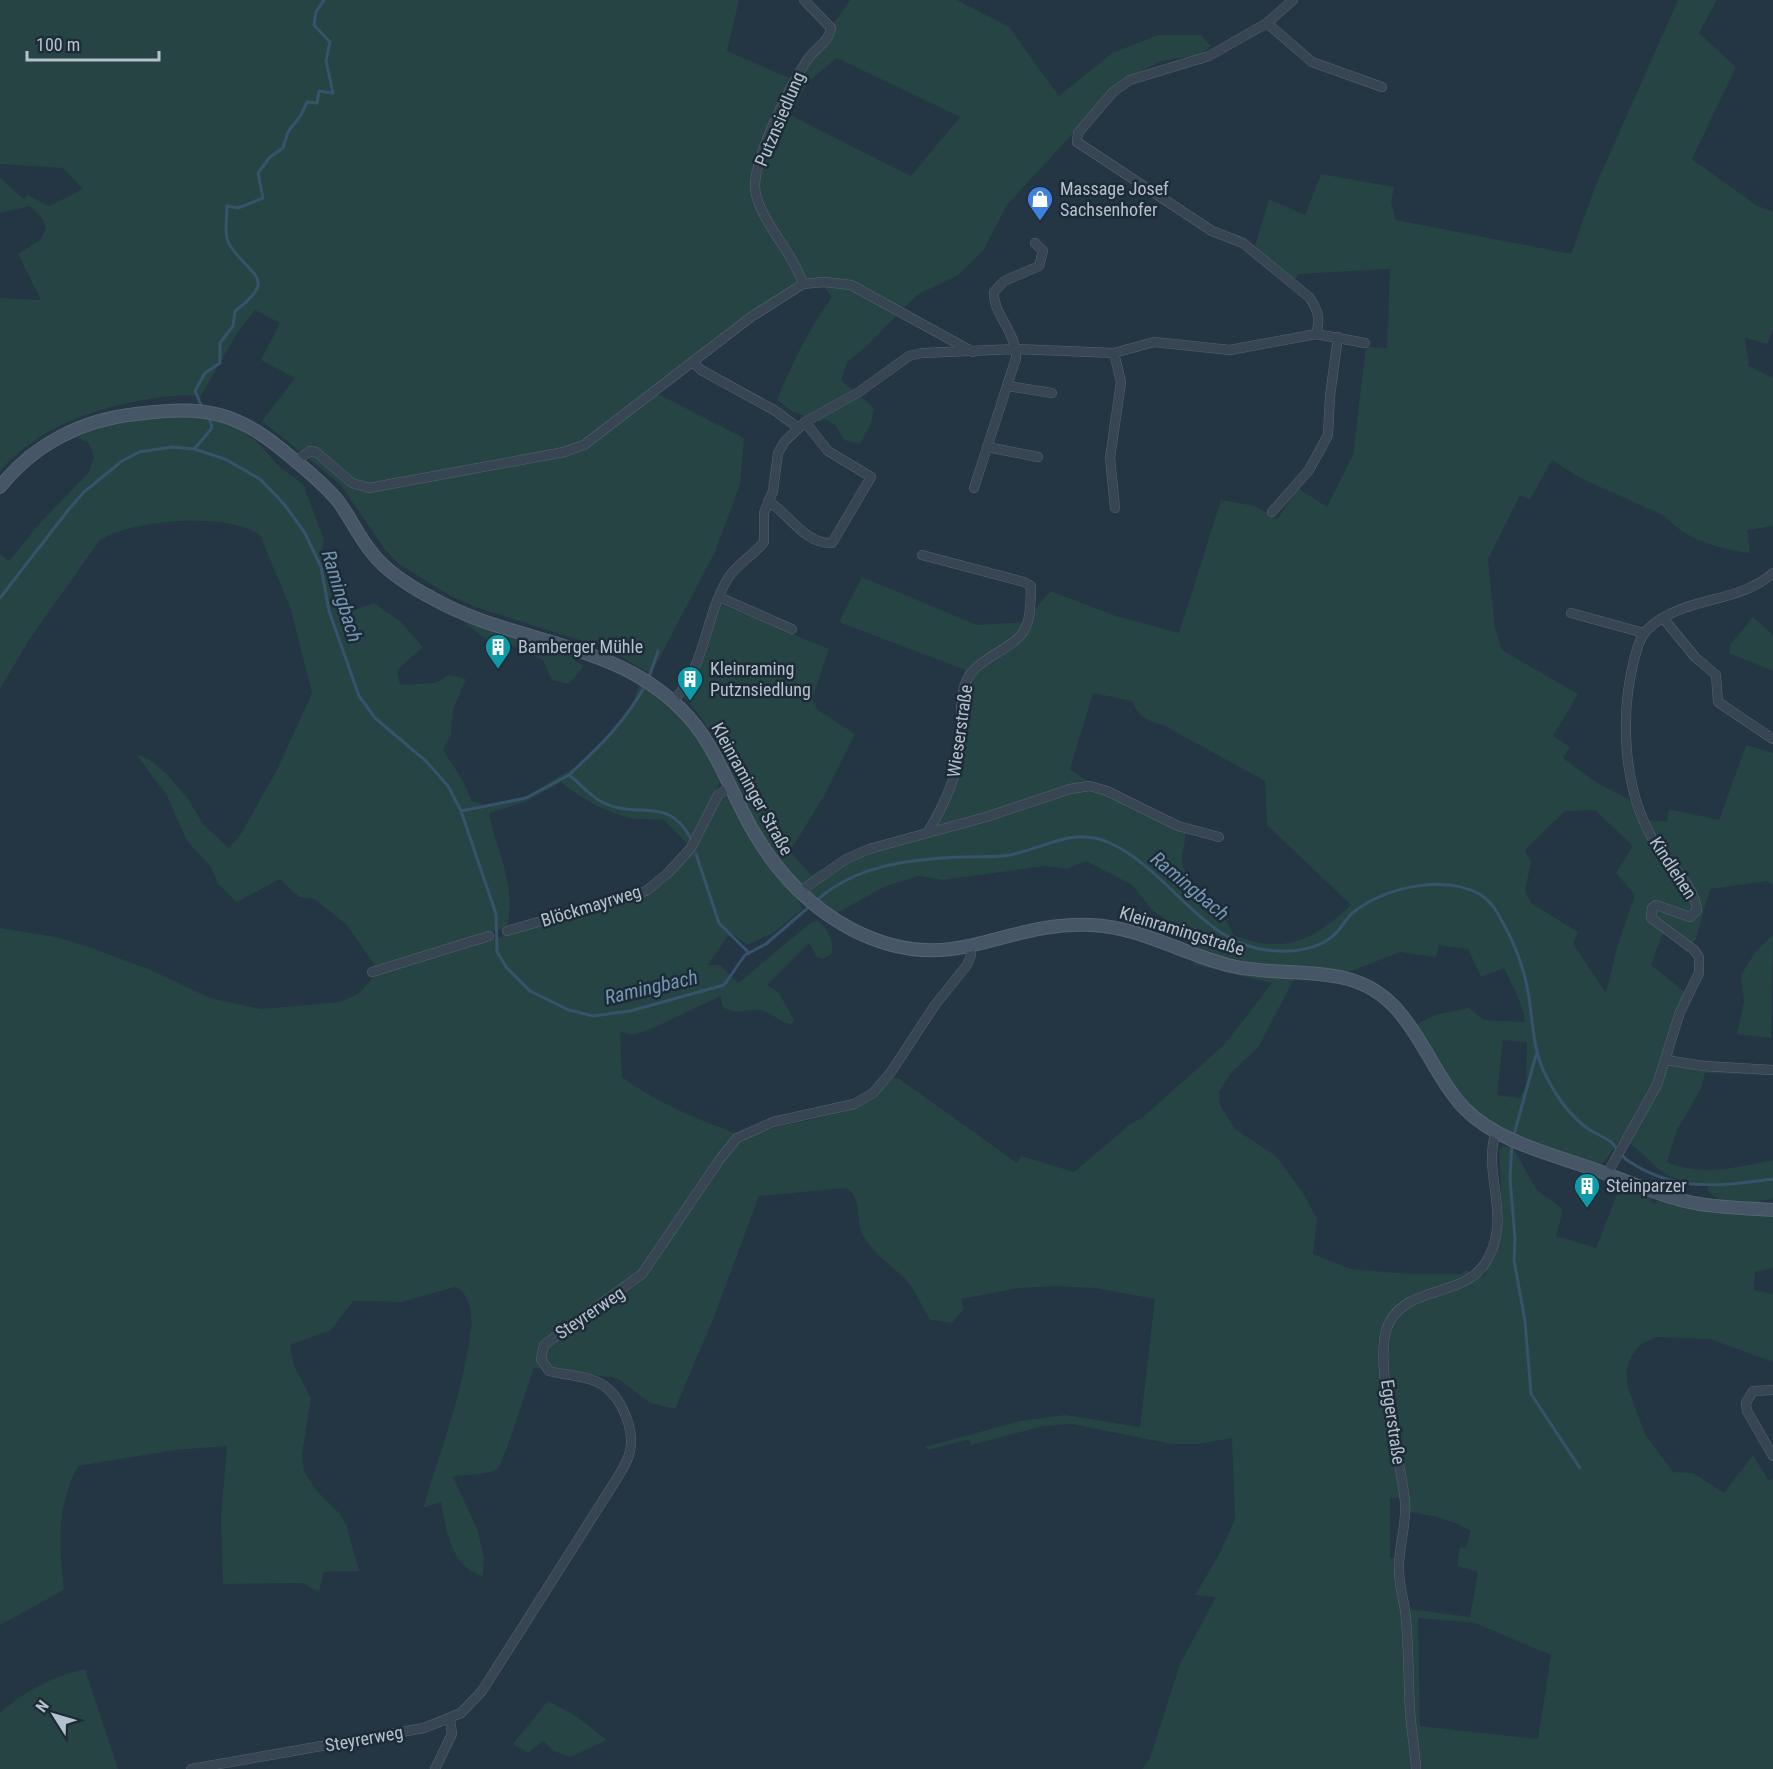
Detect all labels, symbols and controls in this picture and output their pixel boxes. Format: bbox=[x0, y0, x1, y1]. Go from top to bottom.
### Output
scale bar bbox=[27, 24, 159, 62]
text: 100 m bbox=[36, 34, 80, 55]
street label: Putznsiedlung bbox=[750, 68, 809, 169]
place label: Massage Josef Sachsenhofer bbox=[1060, 178, 1169, 220]
shop icon: Massage Josef Sachsenhofer bbox=[1025, 184, 1055, 222]
water label: Ramingbach bbox=[317, 547, 367, 645]
building icon: Bamberger Mühle bbox=[483, 632, 513, 670]
place label: Bamberger Mühle bbox=[518, 636, 643, 657]
place label: Kleinraming Putznsiedlung bbox=[710, 658, 811, 700]
building icon: Kleinraming Putznsiedlung bbox=[675, 664, 705, 702]
street label: Wieserstraße bbox=[943, 683, 976, 779]
street label: Kleinraminger Straße bbox=[707, 719, 798, 859]
street label: Kindlehen bbox=[1646, 833, 1701, 903]
water label: Ramingbach bbox=[1146, 846, 1234, 926]
street label: Blöckmayrweg bbox=[538, 880, 643, 931]
street label: Kleinramingstraße bbox=[1117, 902, 1247, 959]
water label: Ramingbach bbox=[602, 965, 700, 1009]
building icon: Steinparzer bbox=[1572, 1171, 1602, 1209]
place label: Steinparzer bbox=[1606, 1175, 1687, 1196]
street label: Steyrerweg bbox=[551, 1282, 628, 1343]
street label: Eggerstraße bbox=[1377, 1378, 1410, 1466]
north arrow bbox=[24, 1685, 84, 1745]
text: N bbox=[32, 1697, 53, 1716]
street label: Steyrerweg bbox=[323, 1721, 405, 1756]

